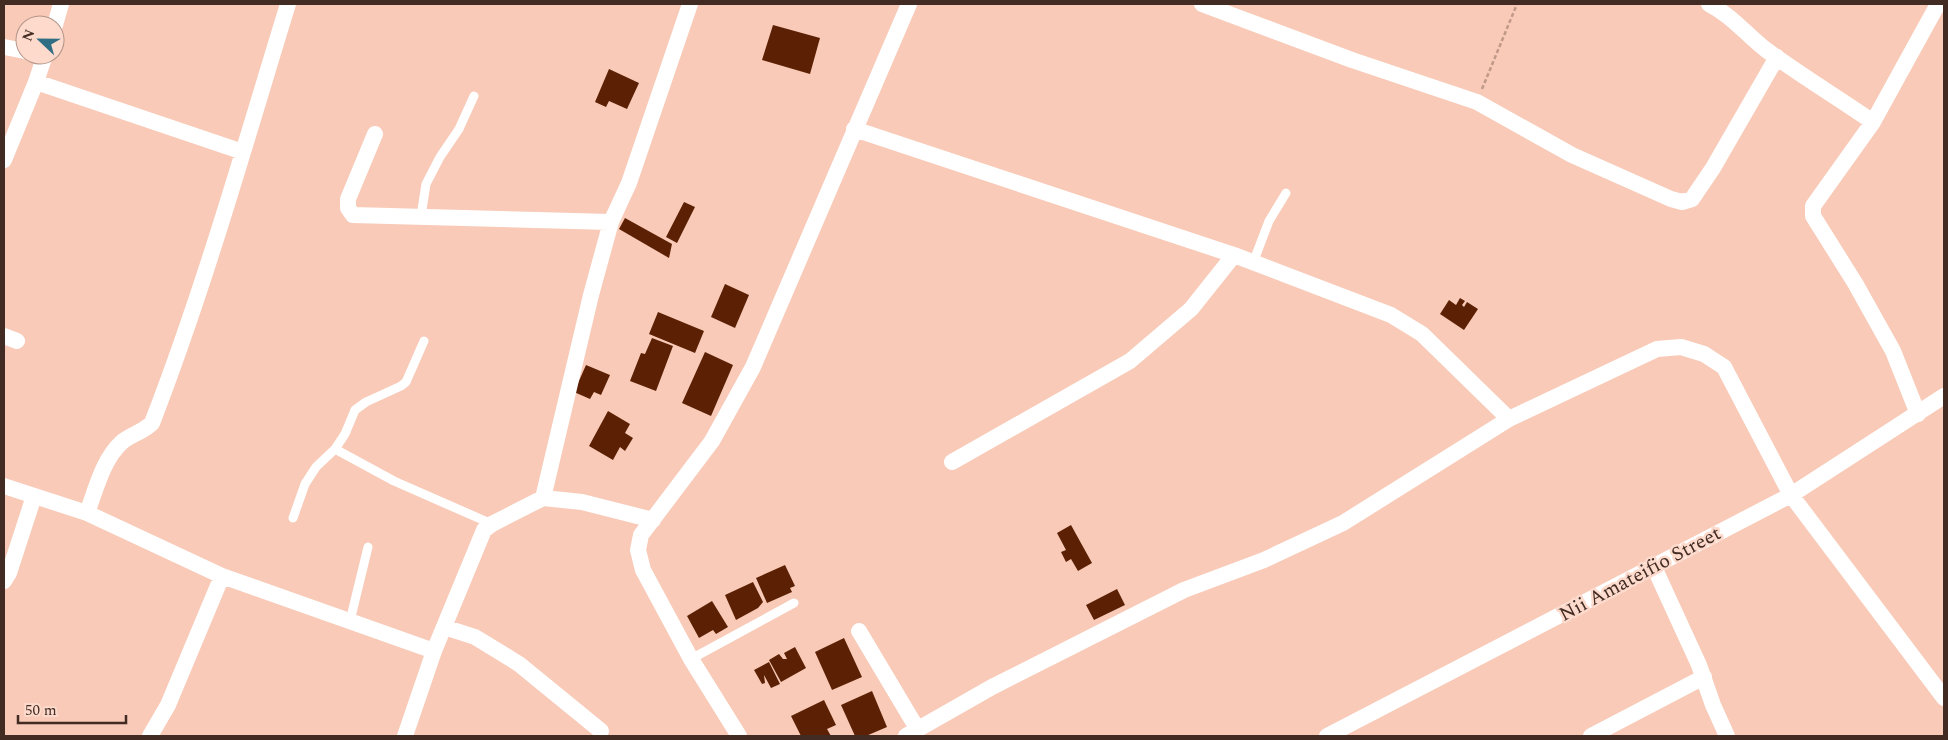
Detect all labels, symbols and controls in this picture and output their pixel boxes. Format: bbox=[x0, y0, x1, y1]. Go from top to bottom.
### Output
north arrow bbox=[15, 15, 65, 65]
text: N bbox=[17, 26, 40, 45]
street label: Nii Amateifio Street bbox=[1554, 519, 1726, 629]
scale bar bbox=[18, 692, 125, 724]
text: 50 m bbox=[25, 699, 57, 722]

